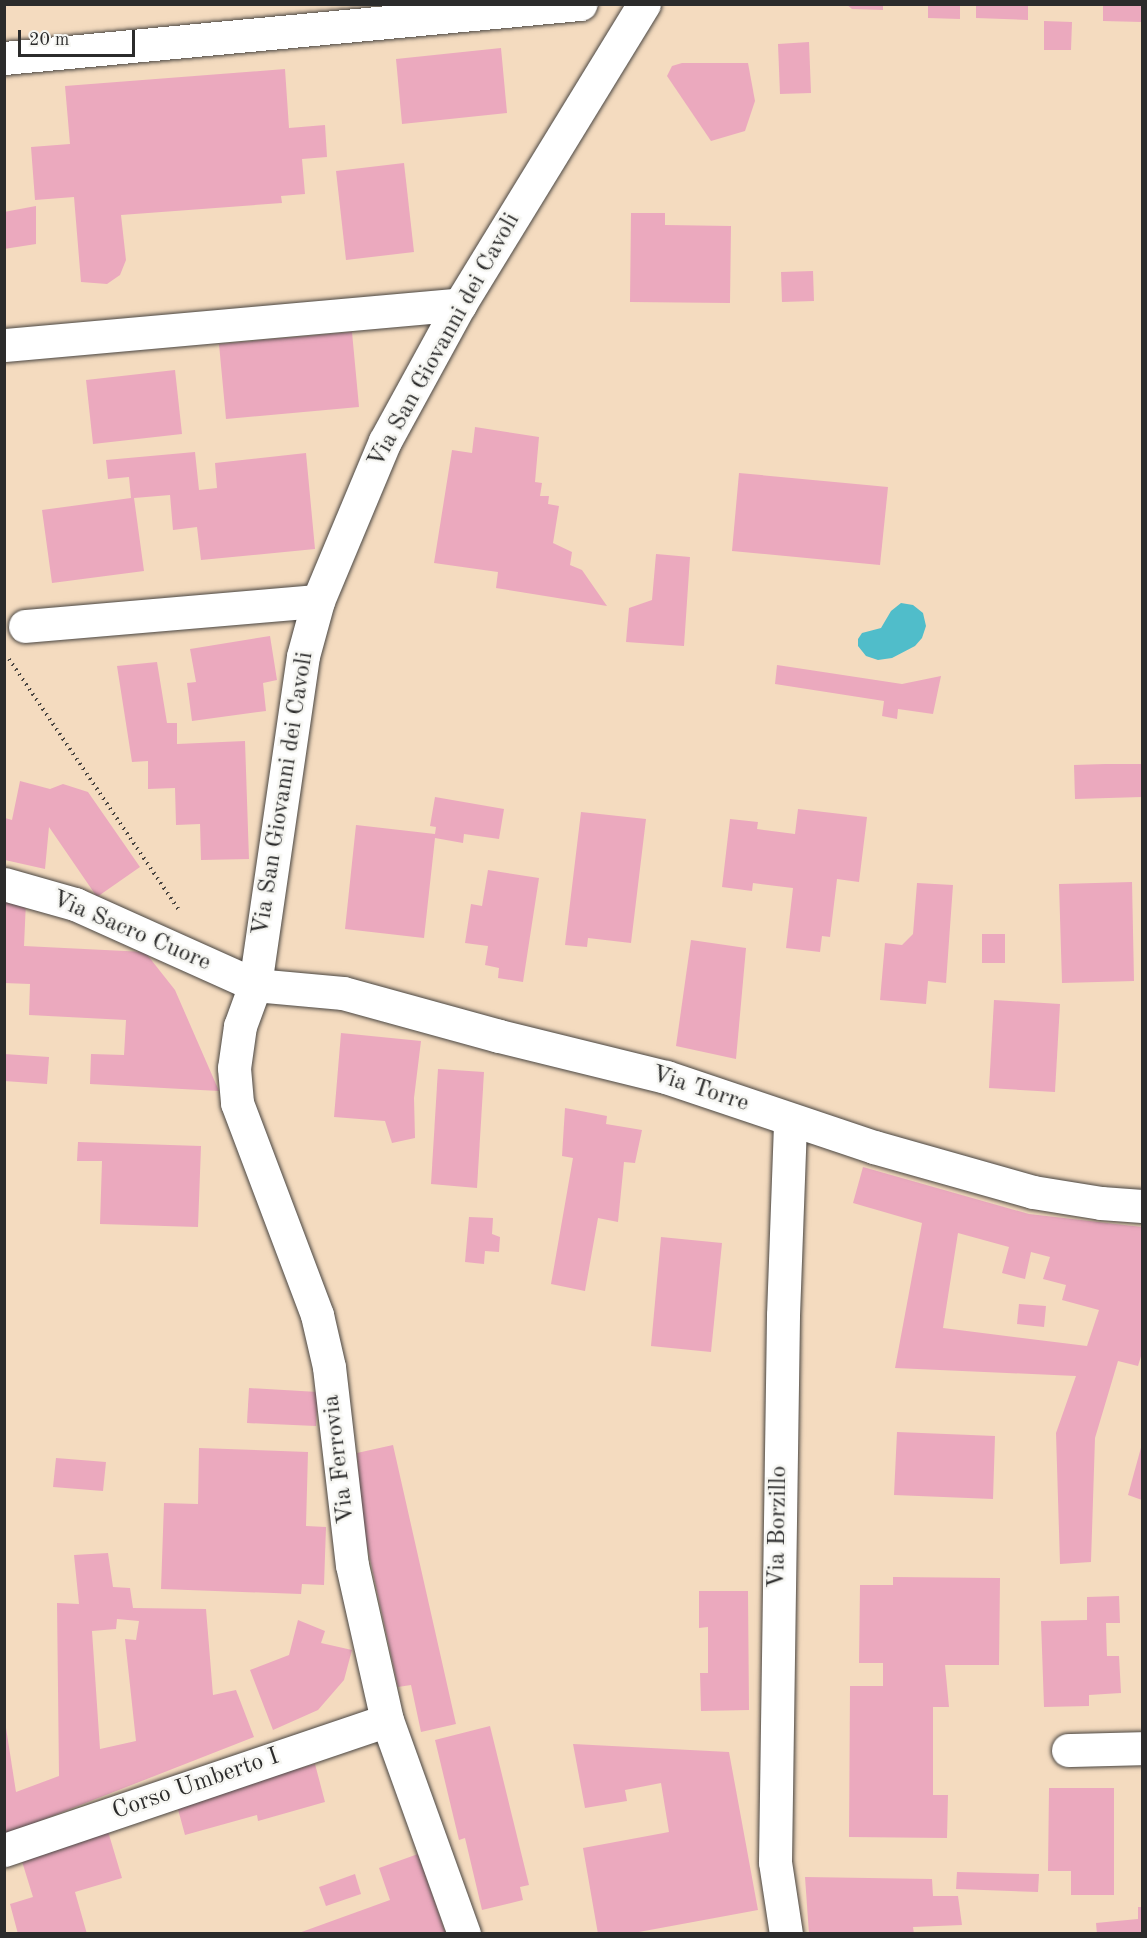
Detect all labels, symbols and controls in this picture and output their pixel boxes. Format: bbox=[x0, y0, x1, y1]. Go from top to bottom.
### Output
scale bar bbox=[21, 18, 138, 56]
text: 20 m bbox=[29, 31, 69, 49]
street label: Via San Giovanni dei Cavoli bbox=[363, 209, 527, 473]
street label: Via San Giovanni dei Cavoli bbox=[247, 650, 321, 938]
street label: Via Sacro Cuore bbox=[47, 886, 215, 978]
street label: Via Torre bbox=[648, 1061, 752, 1119]
street label: Via Ferrovia bbox=[318, 1393, 362, 1525]
street label: Via Borzillo bbox=[764, 1465, 794, 1589]
street label: Corso Umberto I bbox=[109, 1743, 283, 1827]

